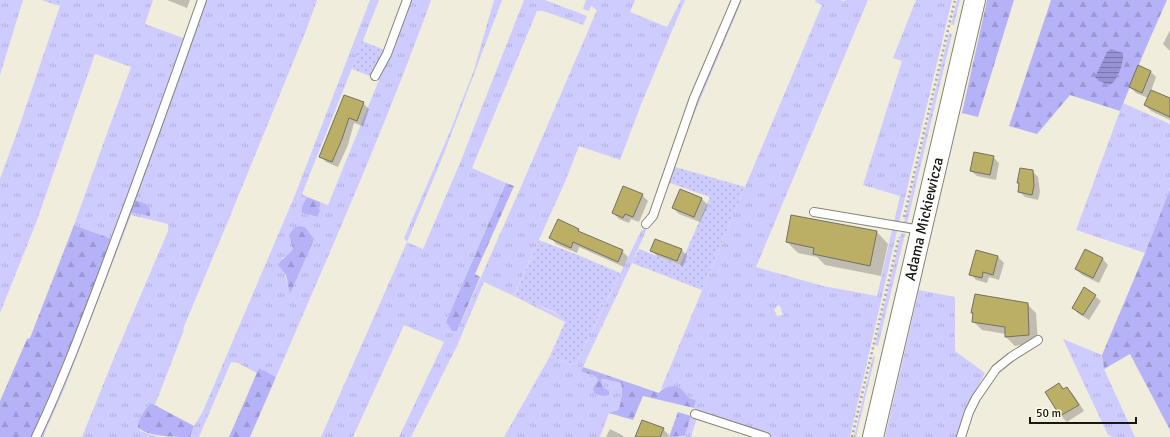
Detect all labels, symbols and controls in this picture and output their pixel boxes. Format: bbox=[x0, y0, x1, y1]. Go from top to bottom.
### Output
street label: Adama Mickiewicza bbox=[901, 155, 947, 282]
scale bar bbox=[1030, 399, 1136, 425]
text: 50 m bbox=[1036, 406, 1061, 421]

